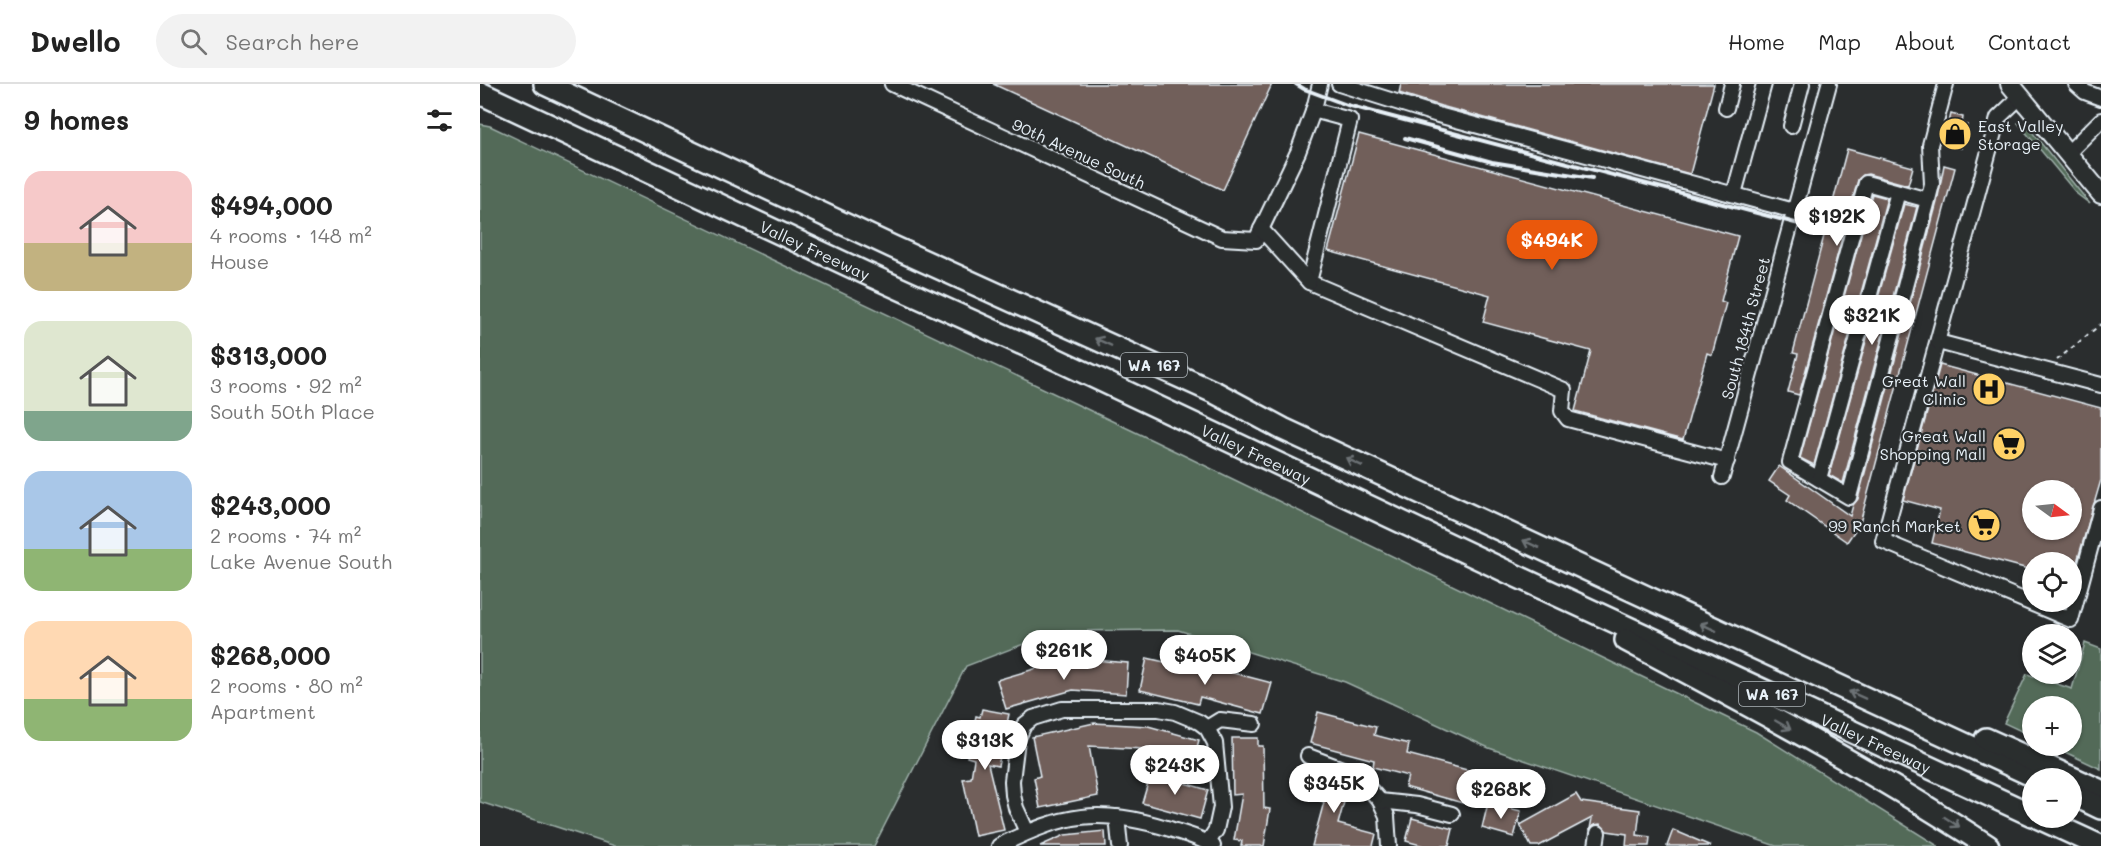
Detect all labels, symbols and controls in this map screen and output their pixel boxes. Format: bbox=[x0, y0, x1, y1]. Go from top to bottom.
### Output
search box bbox=[156, 14, 576, 68]
text: Dwello bbox=[30, 23, 120, 59]
icon: search bbox=[177, 25, 210, 58]
text: Search here bbox=[225, 27, 359, 56]
text: Home bbox=[1728, 28, 1785, 55]
text: Map bbox=[1818, 28, 1861, 55]
text: About bbox=[1894, 28, 1955, 55]
text: Contact bbox=[1988, 28, 2071, 55]
text: 9 homes bbox=[24, 103, 129, 137]
icon: filters bbox=[423, 104, 456, 137]
street label: 90th Avenue South bbox=[1009, 113, 1149, 193]
place label: East Valley Storage bbox=[1978, 115, 2064, 154]
shop icon: East Valley Storage bbox=[1937, 116, 1973, 152]
text: $494,000 bbox=[210, 188, 333, 222]
icon: home bbox=[72, 195, 144, 267]
pin: $192K bbox=[1795, 196, 1879, 247]
text: $192K bbox=[1808, 202, 1866, 228]
street label: Valley Freeway bbox=[757, 215, 874, 284]
pin: $494K bbox=[1510, 220, 1594, 271]
text: 4 rooms · 148 m² bbox=[210, 222, 372, 248]
text: $494K bbox=[1521, 226, 1583, 252]
text: House bbox=[210, 248, 269, 274]
street label: South 184th Street bbox=[1716, 254, 1774, 402]
pin: $321K bbox=[1830, 295, 1914, 346]
text: $321K bbox=[1843, 301, 1901, 327]
one-way arrow bbox=[1094, 336, 1112, 347]
text: $313,000 bbox=[210, 338, 327, 372]
icon: home bbox=[72, 345, 144, 417]
road number: WA 167 bbox=[1121, 353, 1187, 377]
place label: Great Wall Clinic bbox=[1882, 370, 1966, 409]
hospital icon: Great Wall Clinic bbox=[1971, 371, 2007, 407]
text: 3 rooms · 92 m² bbox=[210, 372, 362, 398]
text: South 50th Place bbox=[210, 398, 375, 424]
street label: Valley Freeway bbox=[1198, 419, 1315, 488]
place label: Great Wall Shopping Mall bbox=[1880, 425, 1986, 464]
supermarket icon: Great Wall Shopping Mall bbox=[1991, 426, 2027, 462]
one-way arrow bbox=[1346, 455, 1364, 467]
north arrow bbox=[2022, 480, 2082, 540]
map controls bbox=[2022, 480, 2082, 828]
text: $243,000 bbox=[210, 488, 331, 522]
icon: home bbox=[72, 495, 144, 567]
supermarket icon: 99 Ranch Market bbox=[1966, 507, 2002, 543]
place label: 99 Ranch Market bbox=[1828, 515, 1961, 536]
text: 2 rooms · 74 m² bbox=[210, 522, 361, 548]
one-way arrow bbox=[1523, 538, 1541, 550]
text: Lake Avenue South bbox=[210, 548, 392, 574]
button: locate bbox=[2022, 552, 2082, 612]
one-way arrow bbox=[1699, 620, 1717, 632]
button: layers bbox=[2022, 624, 2082, 684]
pin: $261K bbox=[1022, 630, 1106, 681]
pin: $405K bbox=[1163, 635, 1247, 686]
text: $261K bbox=[1035, 636, 1093, 662]
text: $268,000 bbox=[210, 638, 331, 672]
text: $405K bbox=[1174, 641, 1236, 667]
icon: home bbox=[72, 645, 144, 717]
text: 2 rooms · 80 m² bbox=[210, 672, 363, 698]
road number: WA 167 bbox=[1739, 682, 1805, 706]
one-way arrow bbox=[1849, 689, 1867, 700]
button: + bbox=[2022, 696, 2082, 756]
text: Apartment bbox=[210, 698, 316, 724]
street label: Valley Freeway bbox=[1818, 708, 1935, 777]
one-way arrow bbox=[1774, 719, 1791, 731]
pin: $313K bbox=[943, 720, 1027, 771]
text: $313K bbox=[956, 726, 1014, 752]
pin: $243K bbox=[1133, 745, 1217, 796]
text: $243K bbox=[1144, 751, 1206, 777]
pin: $345K bbox=[1292, 763, 1376, 814]
button: − bbox=[2022, 768, 2082, 828]
text: $345K bbox=[1303, 769, 1365, 795]
pin: $268K bbox=[1459, 769, 1543, 820]
text: $268K bbox=[1470, 775, 1532, 801]
one-way arrow bbox=[1943, 817, 1960, 829]

